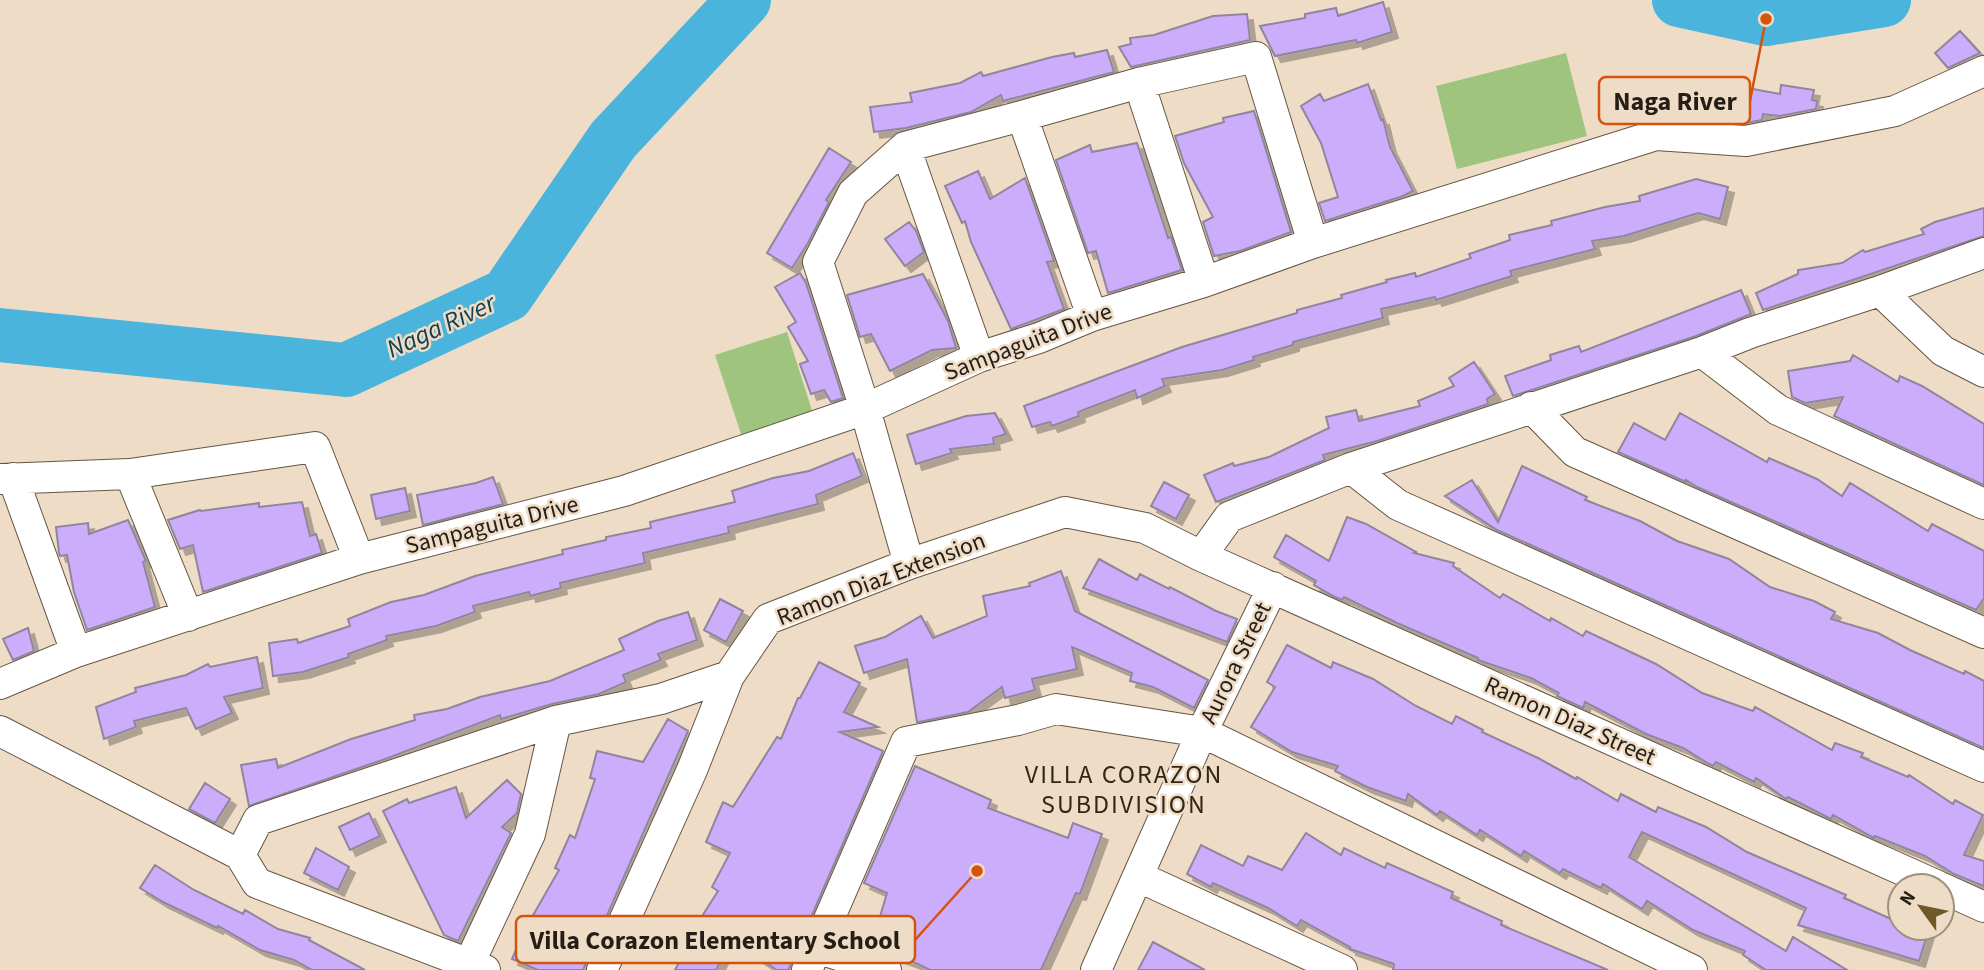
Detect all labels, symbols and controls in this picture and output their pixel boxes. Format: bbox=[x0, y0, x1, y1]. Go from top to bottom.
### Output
callout: Naga River bbox=[1599, 77, 1750, 124]
text: Naga River bbox=[1613, 83, 1737, 120]
water label: Naga River bbox=[380, 284, 503, 367]
street label: Sampaguita Drive bbox=[939, 294, 1117, 390]
street label: Sampaguita Drive bbox=[402, 487, 582, 563]
street label: Ramon Diaz Extension bbox=[771, 523, 991, 635]
street label: Aurora Street bbox=[1191, 596, 1281, 730]
street label: Ramon Diaz Street bbox=[1479, 668, 1661, 774]
district label: VILLA CORAZON SUBDIVISION bbox=[1025, 756, 1223, 823]
north arrow bbox=[1886, 872, 1956, 942]
text: N bbox=[1893, 886, 1923, 911]
callout: Villa Corazon Elementary School bbox=[516, 916, 915, 963]
text: Villa Corazon Elementary School bbox=[529, 922, 901, 959]

